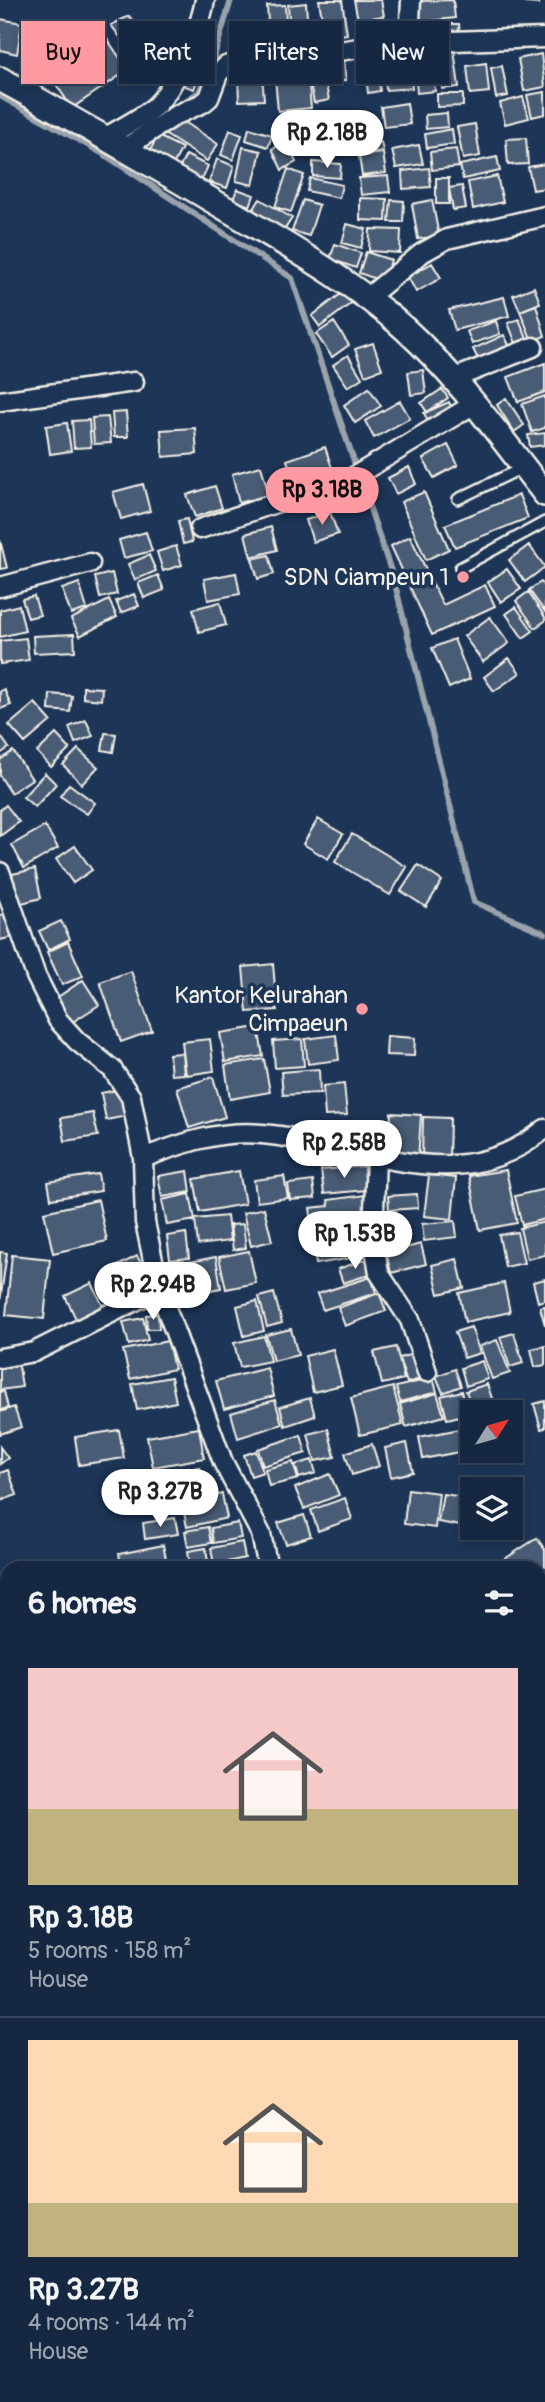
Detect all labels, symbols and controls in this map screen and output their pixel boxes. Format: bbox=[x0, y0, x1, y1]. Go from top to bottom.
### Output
chip: Buy bbox=[21, 21, 105, 84]
chip: Rent bbox=[119, 21, 215, 84]
chip: Filters bbox=[229, 21, 342, 84]
chip: New bbox=[356, 21, 449, 84]
pin: Rp 2.18B bbox=[255, 110, 399, 170]
text: Rp 2.18B bbox=[287, 118, 367, 147]
pin: Rp 3.18B bbox=[250, 468, 394, 527]
text: Rp 3.18B bbox=[282, 475, 362, 504]
place label: SDN Ciampeun 1 bbox=[284, 563, 449, 592]
marker: SDN Ciampeun 1 bbox=[455, 569, 471, 585]
place label: Kantor Kelurahan Cimpaeun bbox=[174, 981, 348, 1038]
marker: Kantor Kelurahan Cimpaeun bbox=[354, 1001, 370, 1017]
pin: Rp 2.58B bbox=[272, 1120, 416, 1180]
text: Rp 2.58B bbox=[302, 1128, 386, 1157]
pin: Rp 1.53B bbox=[283, 1212, 427, 1271]
text: Rp 1.53B bbox=[314, 1219, 396, 1248]
pin: Rp 2.94B bbox=[81, 1262, 225, 1322]
text: Rp 2.94B bbox=[110, 1270, 196, 1299]
north arrow bbox=[460, 1400, 523, 1463]
map controls bbox=[460, 1400, 523, 1540]
pin: Rp 3.27B bbox=[88, 1470, 232, 1529]
text: Rp 3.27B bbox=[117, 1477, 203, 1506]
button: layers bbox=[460, 1477, 523, 1540]
icon: filters bbox=[480, 1584, 518, 1622]
text: 6 homes bbox=[28, 1585, 136, 1622]
icon: home bbox=[210, 1713, 336, 1839]
text: Rp 3.18B bbox=[28, 1899, 133, 1936]
text: 5 rooms · 158 m² bbox=[28, 1936, 191, 1965]
text: House bbox=[28, 1965, 88, 1994]
icon: home bbox=[210, 2085, 336, 2211]
text: Rp 3.27B bbox=[28, 2271, 139, 2308]
text: 4 rooms · 144 m² bbox=[28, 2308, 195, 2337]
text: House bbox=[28, 2337, 88, 2366]

